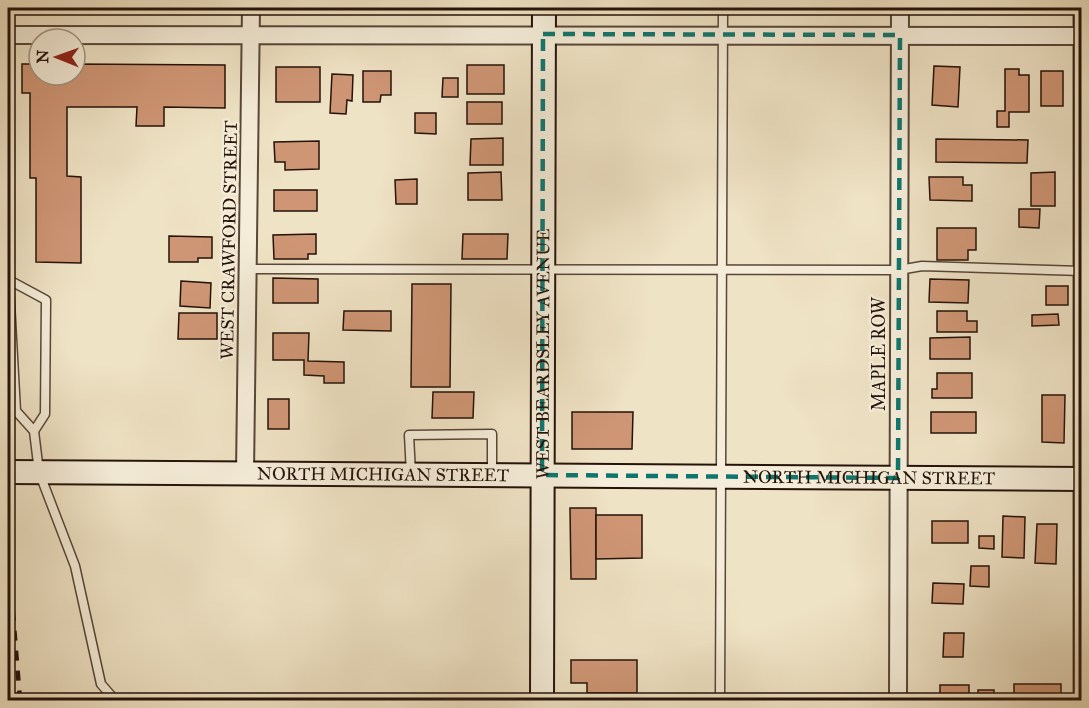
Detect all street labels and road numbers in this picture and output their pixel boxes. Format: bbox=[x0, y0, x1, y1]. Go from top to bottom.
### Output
street label: WEST CRAWFORD STREET bbox=[216, 120, 242, 360]
street label: WEST BEARDSLEY AVENUE bbox=[532, 229, 554, 479]
street label: MAPLE ROW bbox=[868, 296, 890, 411]
street label: NORTH MICHIGAN STREET bbox=[257, 463, 509, 486]
street label: NORTH MICHIGAN STREET bbox=[743, 466, 995, 489]

